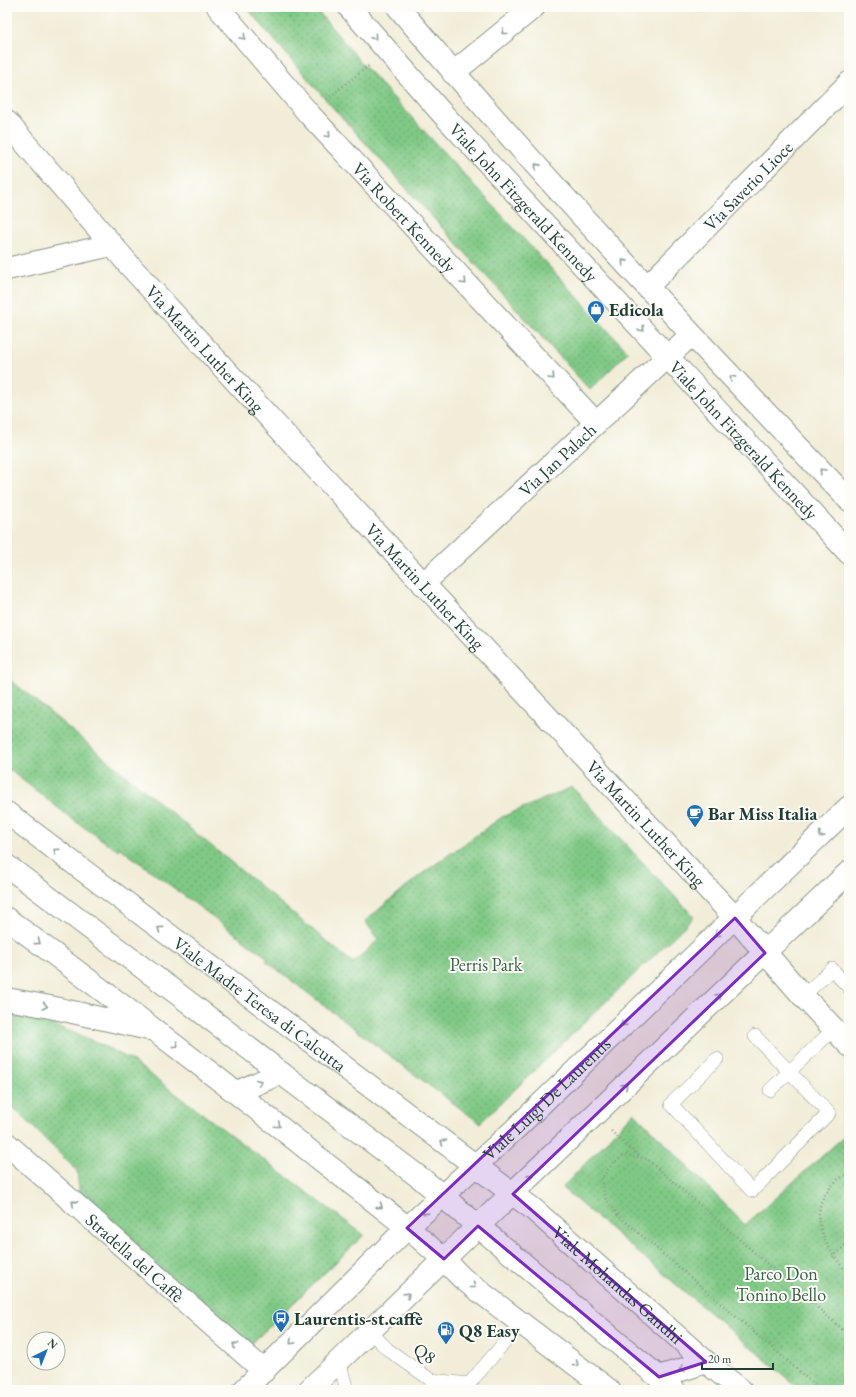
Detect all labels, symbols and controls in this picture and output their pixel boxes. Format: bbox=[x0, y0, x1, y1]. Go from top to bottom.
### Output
one-way arrow bbox=[501, 27, 509, 34]
one-way arrow bbox=[238, 32, 245, 39]
one-way arrow bbox=[370, 32, 377, 39]
street label: Viale John Fitzgerald Kennedy bbox=[445, 117, 604, 286]
one-way arrow bbox=[323, 130, 331, 138]
street label: Via Saverio Lioce bbox=[698, 136, 797, 235]
street label: Via Robert Kennedy bbox=[348, 157, 462, 277]
one-way arrow bbox=[534, 163, 542, 171]
one-way arrow bbox=[621, 259, 629, 267]
one-way arrow bbox=[459, 277, 466, 284]
street label: Via Martin Luther King bbox=[141, 280, 270, 417]
place label: Edicola bbox=[609, 298, 664, 321]
shop icon: Edicola bbox=[586, 299, 606, 324]
one-way arrow bbox=[637, 324, 644, 332]
street label: Viale John Fitzgerald Kennedy bbox=[665, 355, 824, 524]
one-way arrow bbox=[548, 372, 555, 380]
one-way arrow bbox=[730, 375, 737, 382]
street label: Via Jan Palach bbox=[513, 418, 601, 501]
one-way arrow bbox=[819, 468, 827, 476]
street label: Via Martin Luther King bbox=[361, 518, 490, 654]
street label: Via Martin Luther King bbox=[582, 755, 711, 891]
place label: Bar Miss Italia bbox=[708, 802, 818, 825]
cafe icon: Bar Miss Italia bbox=[685, 803, 705, 828]
one-way arrow bbox=[818, 830, 826, 837]
one-way arrow bbox=[54, 849, 61, 856]
one-way arrow bbox=[158, 927, 165, 934]
one-way arrow bbox=[714, 930, 722, 937]
street label: Viale Madre Teresa di Calcutta bbox=[169, 931, 352, 1077]
one-way arrow bbox=[34, 937, 41, 944]
park label: Perris Park bbox=[450, 953, 523, 976]
one-way arrow bbox=[714, 993, 722, 1001]
one-way arrow bbox=[42, 1002, 48, 1010]
one-way arrow bbox=[620, 1019, 628, 1027]
street label: Viale Luigi De Laurentis bbox=[477, 1032, 615, 1165]
one-way arrow bbox=[172, 1041, 179, 1048]
one-way arrow bbox=[255, 1079, 262, 1087]
one-way arrow bbox=[620, 1083, 628, 1091]
one-way arrow bbox=[274, 1121, 281, 1128]
one-way arrow bbox=[440, 1139, 447, 1147]
one-way arrow bbox=[526, 1173, 534, 1181]
one-way arrow bbox=[72, 1201, 79, 1208]
one-way arrow bbox=[376, 1202, 383, 1209]
one-way arrow bbox=[422, 1207, 430, 1214]
street label: Stradella del Caffè bbox=[81, 1208, 189, 1307]
street label: Viale Mohandas Gandhi bbox=[548, 1220, 689, 1349]
park label: Parco Don Tonino Bello bbox=[736, 1262, 826, 1306]
one-way arrow bbox=[468, 1281, 475, 1288]
one-way arrow bbox=[402, 1292, 410, 1300]
place label: Laurentis-st.caffè bbox=[294, 1307, 423, 1330]
bus stop icon: Laurentis-st.caffè bbox=[271, 1308, 291, 1333]
place label: Q8 Easy bbox=[459, 1319, 520, 1342]
fuel station icon: Q8 Easy bbox=[436, 1320, 456, 1345]
north arrow bbox=[26, 1331, 66, 1371]
text: N bbox=[45, 1336, 61, 1352]
one-way arrow bbox=[290, 1337, 297, 1345]
street label: Q8 bbox=[409, 1337, 441, 1369]
one-way arrow bbox=[232, 1342, 239, 1349]
scale bar bbox=[702, 1345, 773, 1371]
text: 20 m bbox=[708, 1351, 732, 1367]
one-way arrow bbox=[572, 1359, 579, 1366]
one-way arrow bbox=[679, 1364, 686, 1373]

